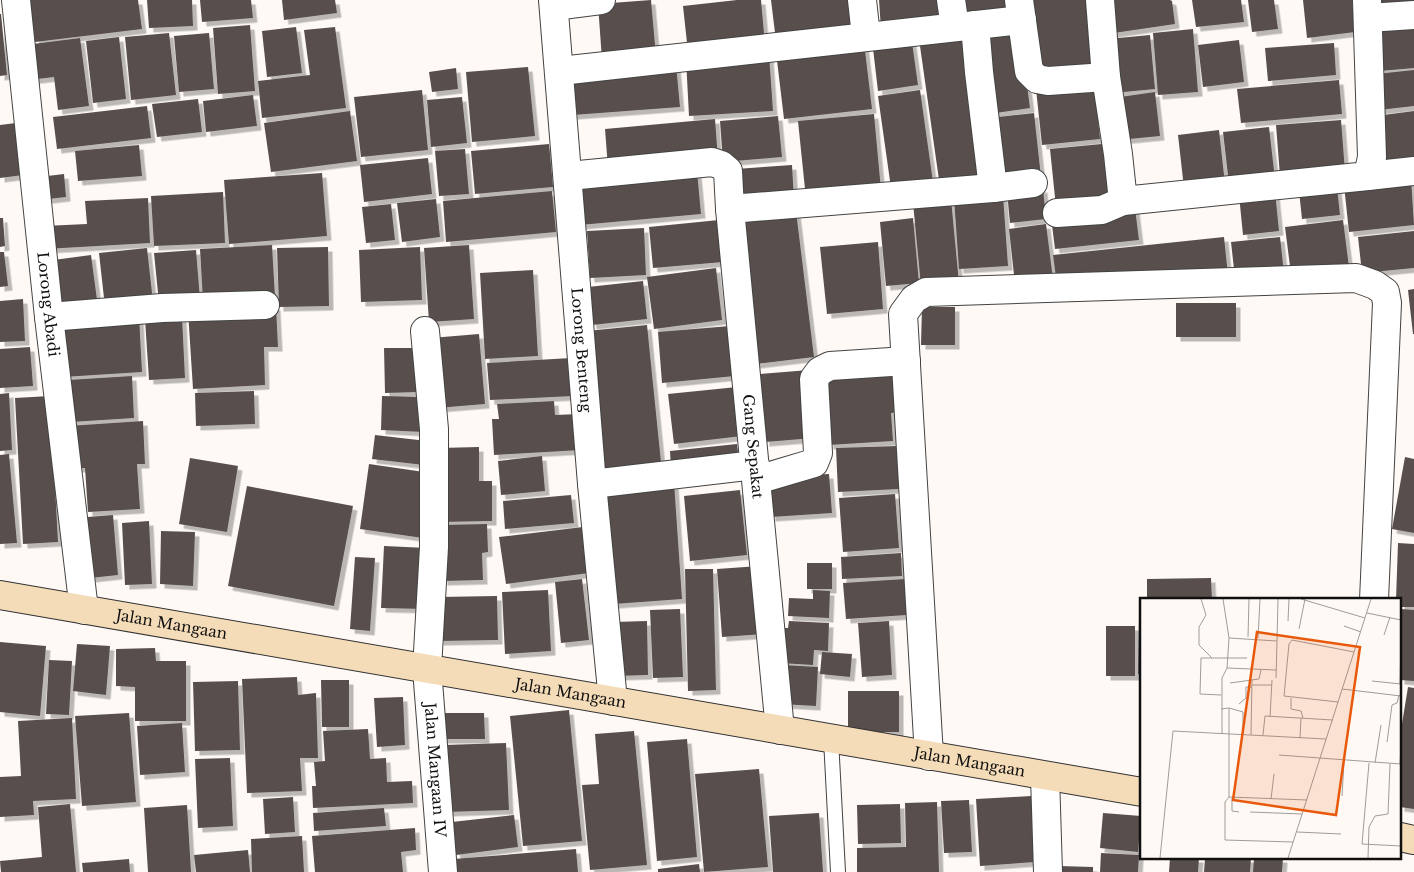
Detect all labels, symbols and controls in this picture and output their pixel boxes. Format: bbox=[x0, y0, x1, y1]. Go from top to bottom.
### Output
street label: Lorong Abadi bbox=[33, 251, 64, 358]
street label: Lorong Benteng bbox=[567, 287, 596, 414]
street label: Gang Sepakat bbox=[739, 393, 768, 500]
inset map bbox=[1140, 598, 1402, 860]
street label: Jalan Mangaan bbox=[112, 605, 229, 643]
street label: Jalan Mangaan bbox=[512, 674, 628, 712]
street label: Jalan Mangaan IV bbox=[421, 700, 450, 838]
street label: Jalan Mangaan bbox=[911, 743, 1027, 781]

